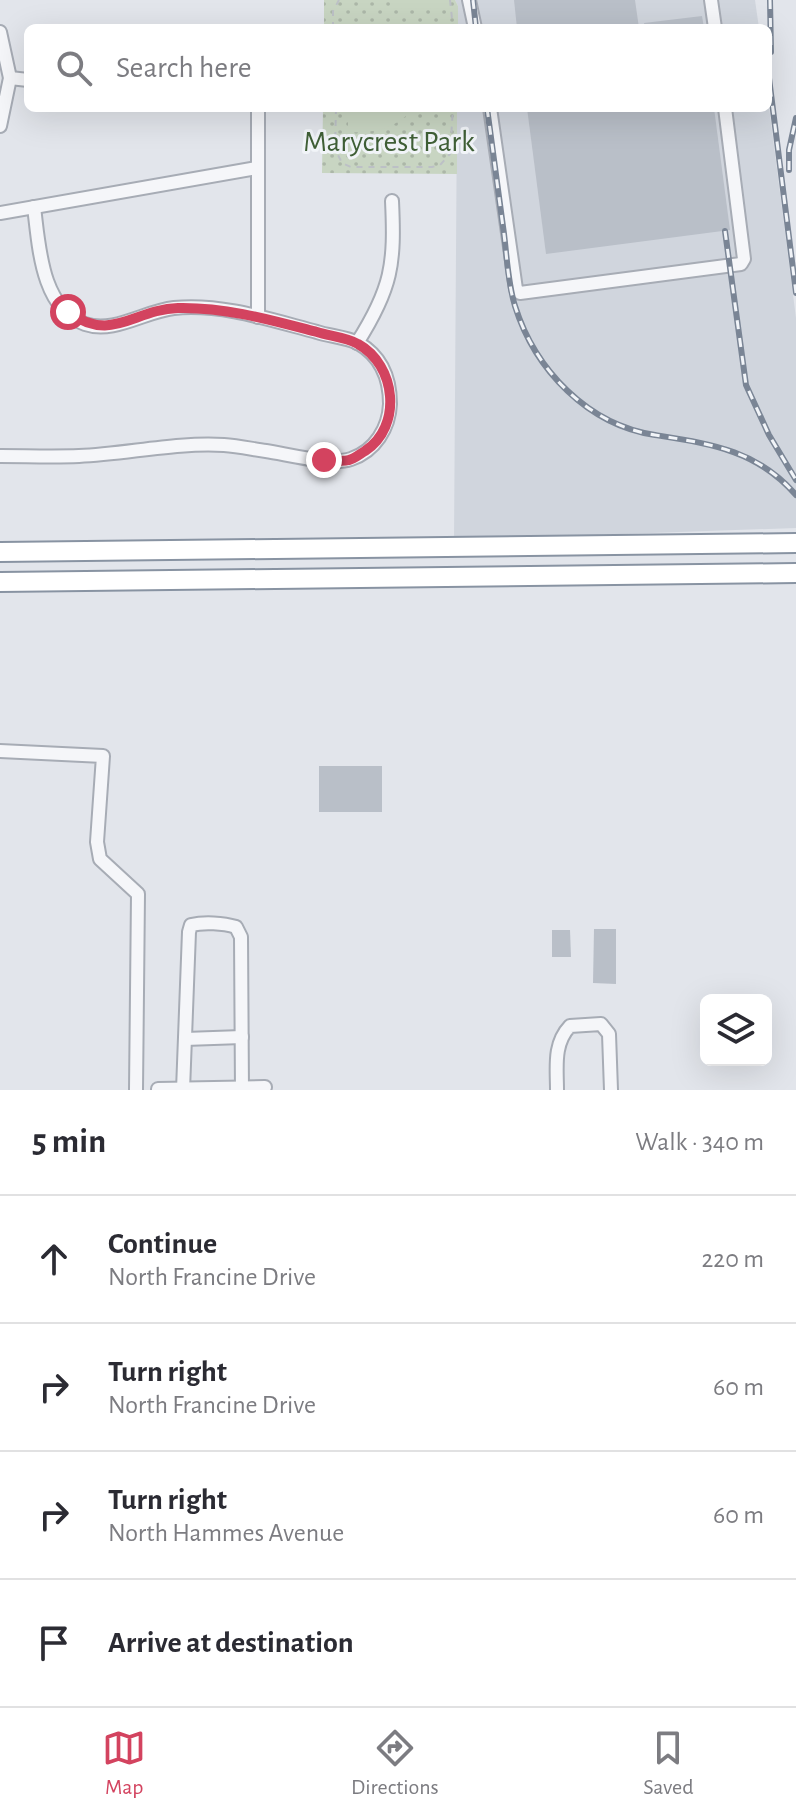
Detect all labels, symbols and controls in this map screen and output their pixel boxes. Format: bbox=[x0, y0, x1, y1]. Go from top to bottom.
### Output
search box bbox=[24, 24, 772, 112]
icon: search bbox=[52, 46, 96, 90]
text: Search here bbox=[116, 53, 252, 83]
park label: Marycrest Park bbox=[303, 127, 475, 157]
route start bbox=[50, 294, 86, 330]
route end bbox=[306, 442, 342, 478]
map controls bbox=[700, 994, 772, 1066]
button: layers bbox=[700, 994, 772, 1066]
text: 5 min bbox=[32, 1125, 106, 1159]
text: Walk · 340 m bbox=[635, 1129, 764, 1155]
text: Continue bbox=[108, 1229, 217, 1259]
icon: ahead bbox=[32, 1237, 76, 1281]
text: 220 m bbox=[702, 1246, 764, 1272]
text: North Francine Drive bbox=[108, 1264, 316, 1290]
text: Turn right bbox=[108, 1357, 227, 1387]
icon: right bbox=[32, 1365, 76, 1409]
text: 60 m bbox=[713, 1374, 764, 1400]
text: North Francine Drive bbox=[108, 1392, 316, 1418]
text: Turn right bbox=[108, 1485, 227, 1515]
icon: right bbox=[32, 1493, 76, 1537]
text: 60 m bbox=[713, 1502, 764, 1528]
text: North Hammes Avenue bbox=[108, 1520, 344, 1546]
icon: arrive bbox=[32, 1621, 76, 1665]
text: Arrive at destination bbox=[108, 1628, 354, 1658]
tab: Map bbox=[102, 1726, 146, 1800]
tab: Directions bbox=[351, 1726, 439, 1800]
tab: Saved bbox=[643, 1726, 694, 1800]

